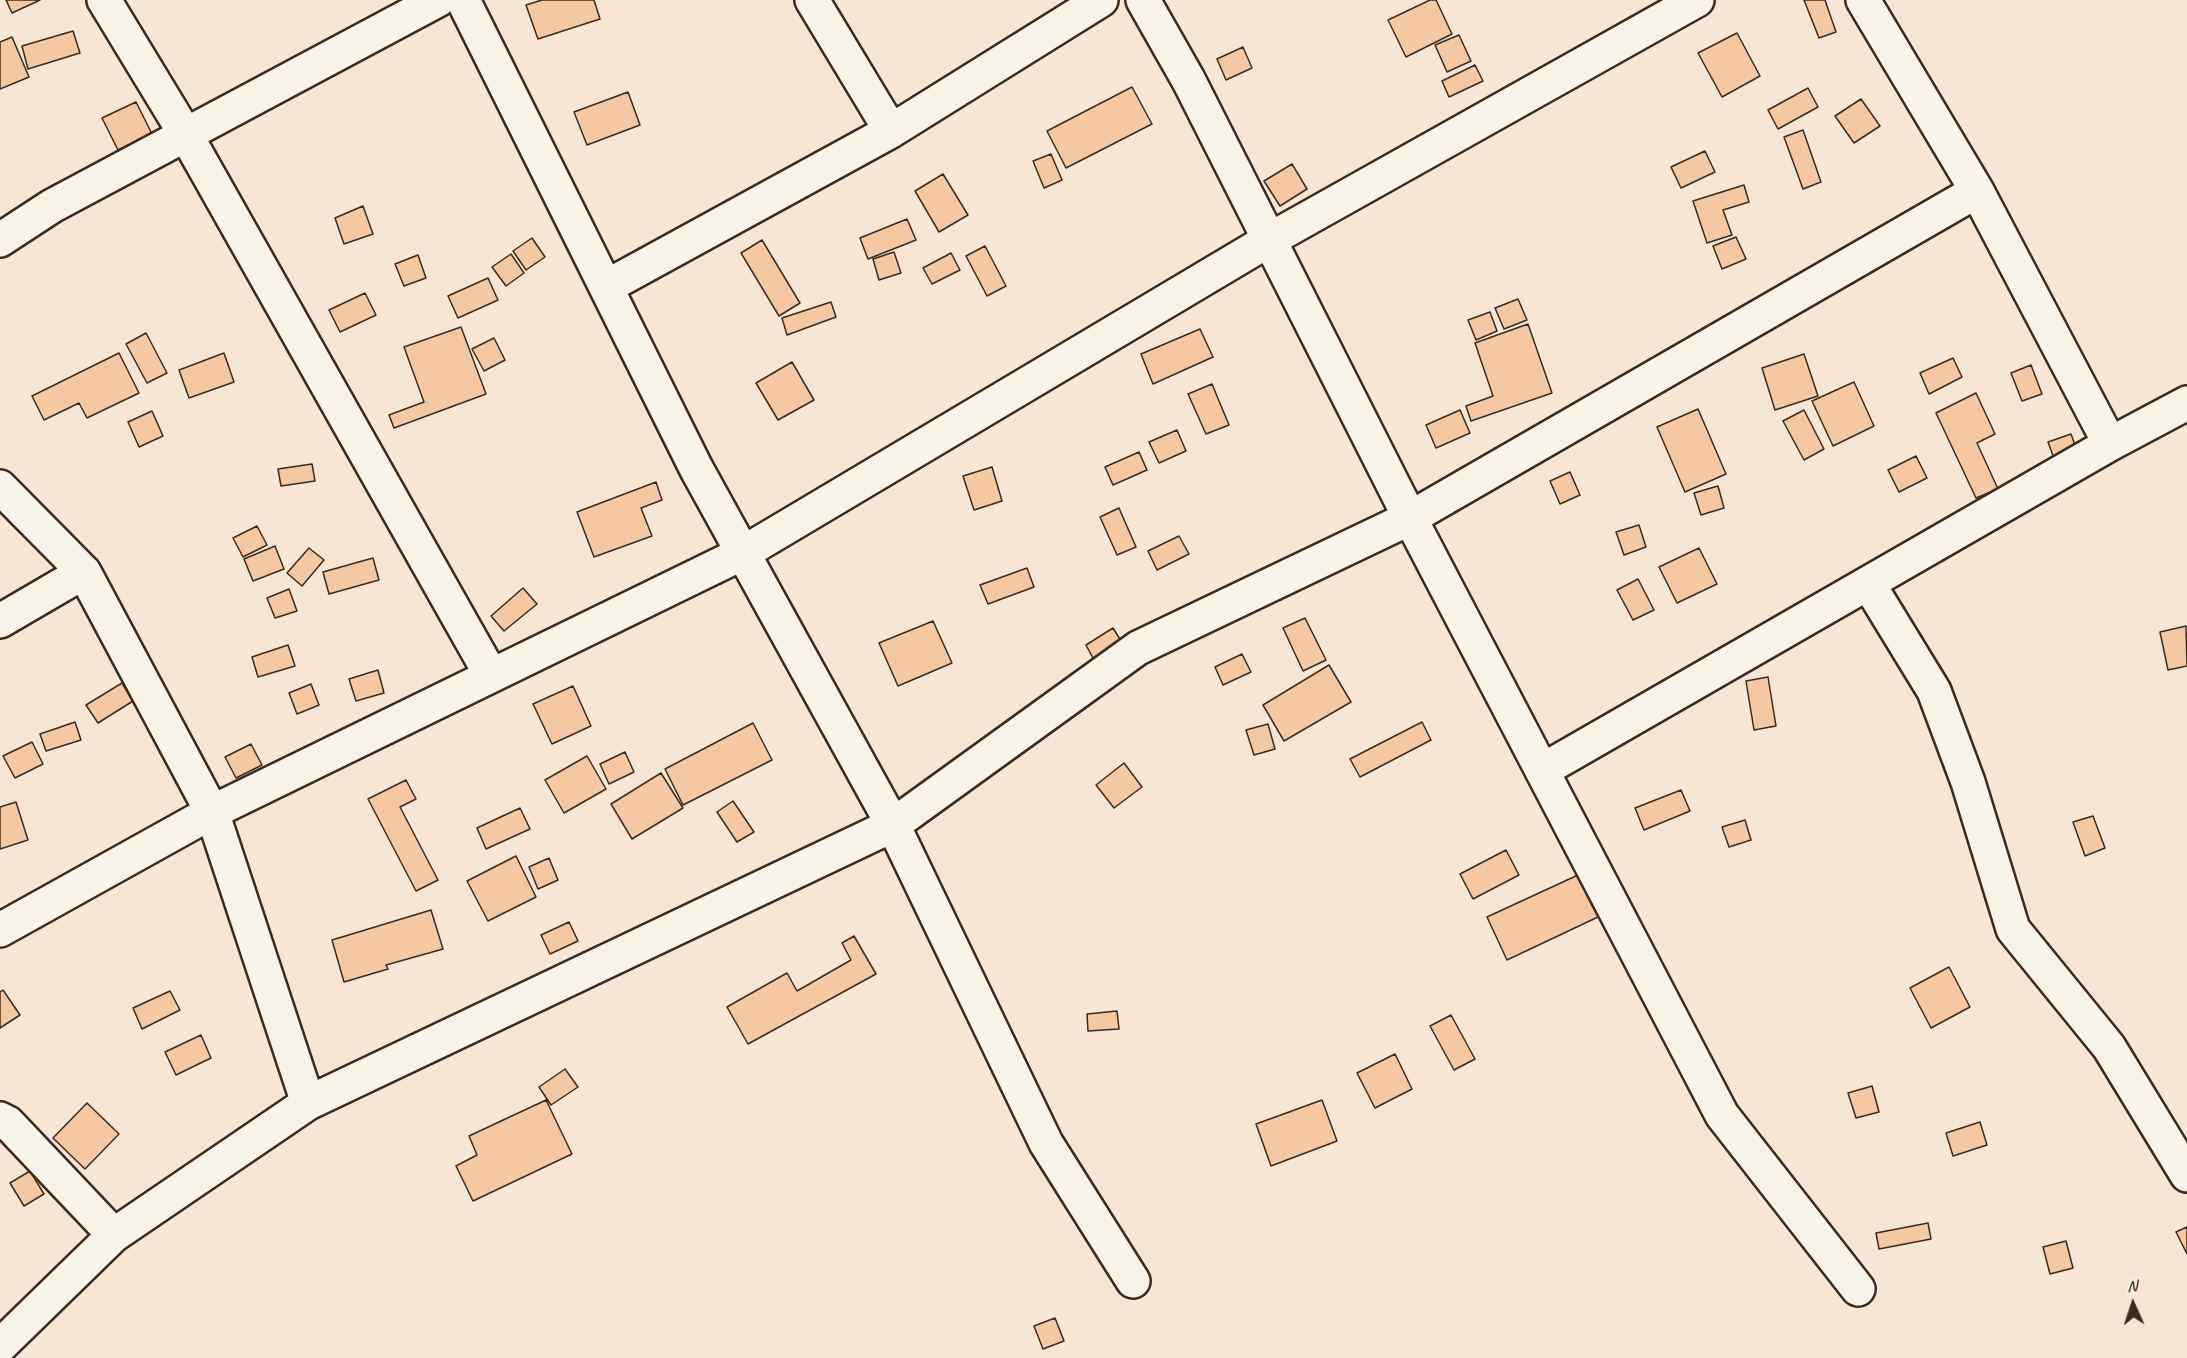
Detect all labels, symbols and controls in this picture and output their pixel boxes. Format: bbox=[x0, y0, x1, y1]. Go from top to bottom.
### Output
north arrow bbox=[2103, 1274, 2163, 1334]
text: N bbox=[2127, 1276, 2138, 1296]

